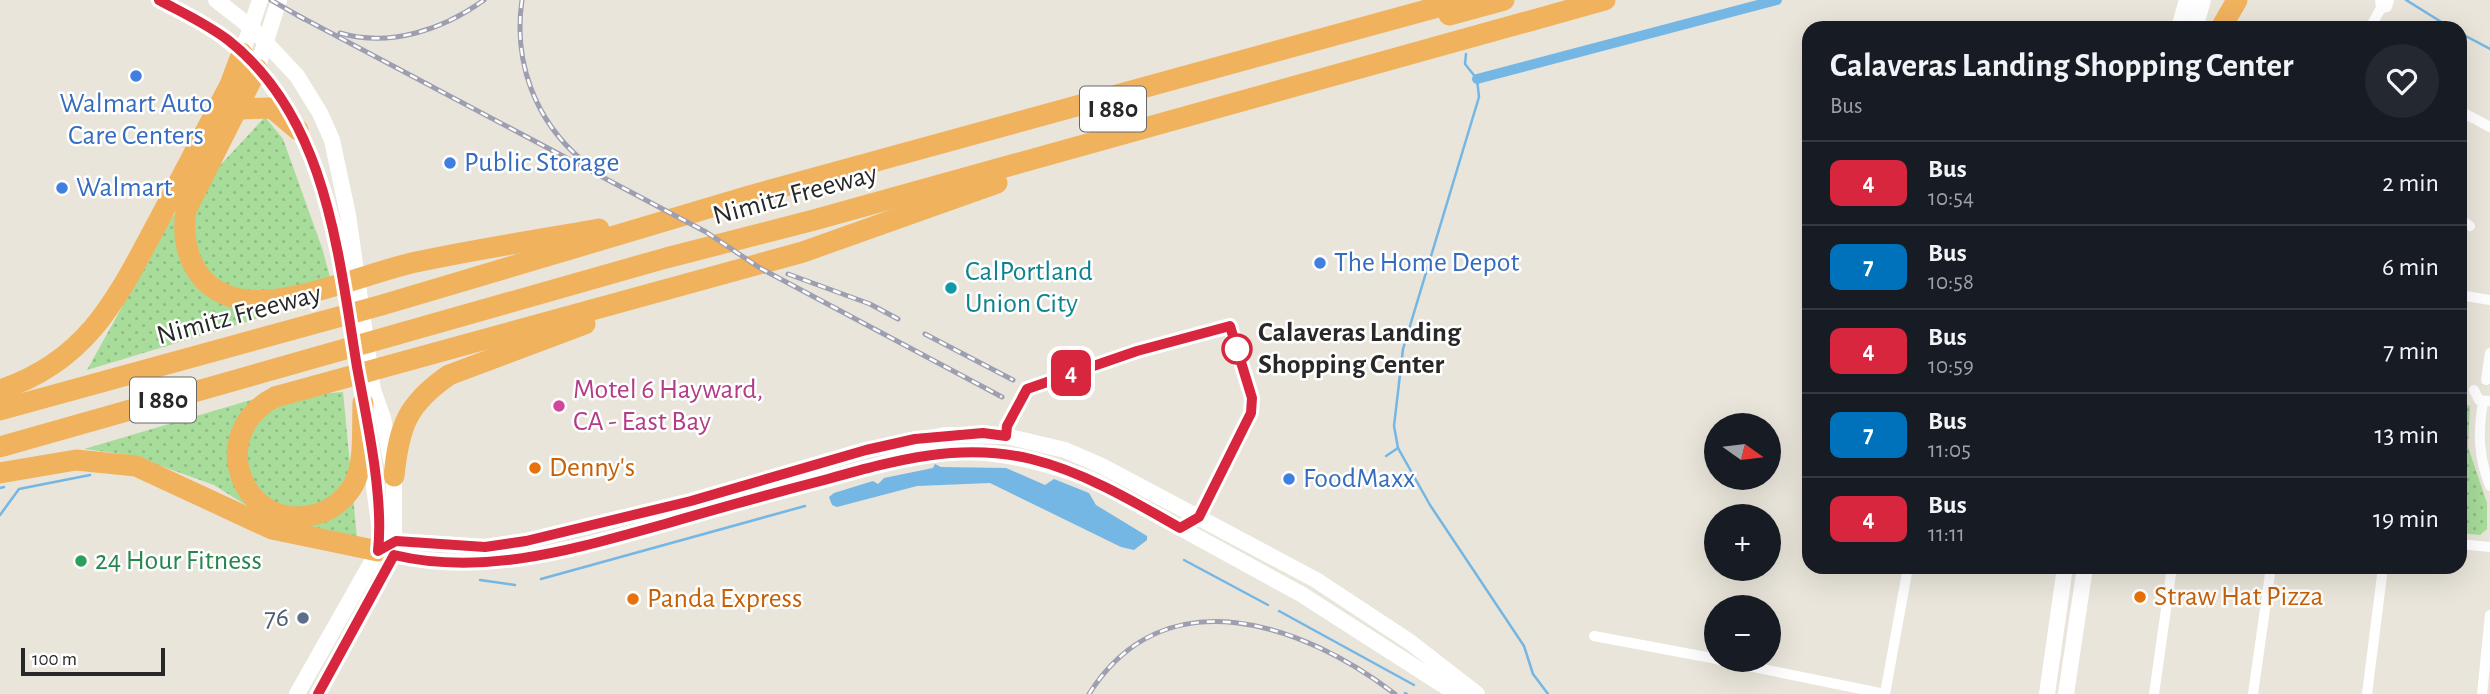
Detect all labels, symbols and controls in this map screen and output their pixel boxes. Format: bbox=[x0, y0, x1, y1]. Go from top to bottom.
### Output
button: heart bbox=[2365, 44, 2439, 118]
text: Calaveras Landing Shopping Center bbox=[1830, 50, 2294, 83]
marker: Walmart Auto Care Centers bbox=[128, 68, 144, 84]
road number: I 880 bbox=[1080, 86, 1146, 132]
place label: Walmart Auto Care Centers bbox=[59, 90, 213, 150]
text: Bus bbox=[1830, 95, 1863, 118]
place label: Public Storage bbox=[464, 149, 619, 177]
marker: Public Storage bbox=[442, 155, 458, 171]
text: Bus bbox=[1928, 156, 1967, 182]
street label: Nimitz Freeway bbox=[710, 160, 880, 230]
text: 2 min bbox=[2382, 170, 2439, 196]
text: 4 bbox=[1862, 171, 1875, 195]
place label: Walmart bbox=[76, 174, 172, 202]
marker: Walmart bbox=[54, 180, 70, 196]
text: 10:54 bbox=[1928, 187, 1974, 210]
text: Bus bbox=[1928, 240, 1967, 266]
place label: The Home Depot bbox=[1334, 249, 1520, 277]
text: 6 min bbox=[2382, 254, 2439, 280]
marker: The Home Depot bbox=[1312, 255, 1328, 271]
text: 7 bbox=[1863, 255, 1874, 279]
place label: CalPortland Union City bbox=[965, 258, 1093, 318]
text: 10:58 bbox=[1928, 271, 1974, 294]
street label: Nimitz Freeway bbox=[154, 280, 324, 350]
marker: CalPortland Union City bbox=[943, 280, 959, 296]
place label: Calaveras Landing Shopping Center bbox=[1258, 319, 1462, 379]
text: Bus bbox=[1928, 324, 1967, 350]
marker: Calaveras Landing Shopping Center bbox=[1222, 334, 1252, 364]
text: 7 min bbox=[2383, 338, 2439, 364]
text: 4 bbox=[1862, 339, 1875, 363]
line badge: 4 bbox=[1048, 350, 1094, 396]
text: 10:59 bbox=[1928, 355, 1974, 378]
text: 4 bbox=[1065, 361, 1077, 385]
place label: Motel 6 Hayward, CA - East Bay bbox=[573, 376, 763, 436]
road number: I 880 bbox=[130, 378, 196, 422]
marker: Motel 6 Hayward, CA - East Bay bbox=[551, 398, 567, 414]
text: Bus bbox=[1928, 408, 1967, 434]
north arrow bbox=[1704, 413, 1782, 490]
map controls bbox=[1704, 413, 1781, 672]
text: 13 min bbox=[2375, 422, 2439, 448]
text: 7 bbox=[1863, 423, 1874, 447]
text: 11:05 bbox=[1928, 439, 1971, 462]
place label: Denny's bbox=[549, 454, 635, 482]
marker: Denny's bbox=[527, 460, 543, 476]
place label: FoodMaxx bbox=[1303, 465, 1415, 493]
marker: FoodMaxx bbox=[1281, 471, 1297, 487]
text: Bus bbox=[1928, 492, 1967, 518]
button: + bbox=[1704, 504, 1781, 581]
text: 19 min bbox=[2373, 506, 2439, 532]
text: 4 bbox=[1862, 507, 1875, 531]
text: 11:11 bbox=[1928, 523, 1965, 546]
place label: 24 Hour Fitness bbox=[95, 547, 262, 575]
marker: 24 Hour Fitness bbox=[73, 553, 89, 569]
place label: Straw Hat Pizza bbox=[2154, 583, 2323, 611]
place label: Panda Express bbox=[647, 585, 802, 613]
marker: Straw Hat Pizza bbox=[2132, 589, 2148, 605]
marker: Panda Express bbox=[625, 591, 641, 607]
button: − bbox=[1704, 595, 1781, 672]
place label: 76 bbox=[264, 604, 289, 632]
marker: 76 bbox=[295, 610, 311, 626]
scale bar bbox=[21, 645, 164, 677]
text: 100 m bbox=[32, 650, 77, 669]

